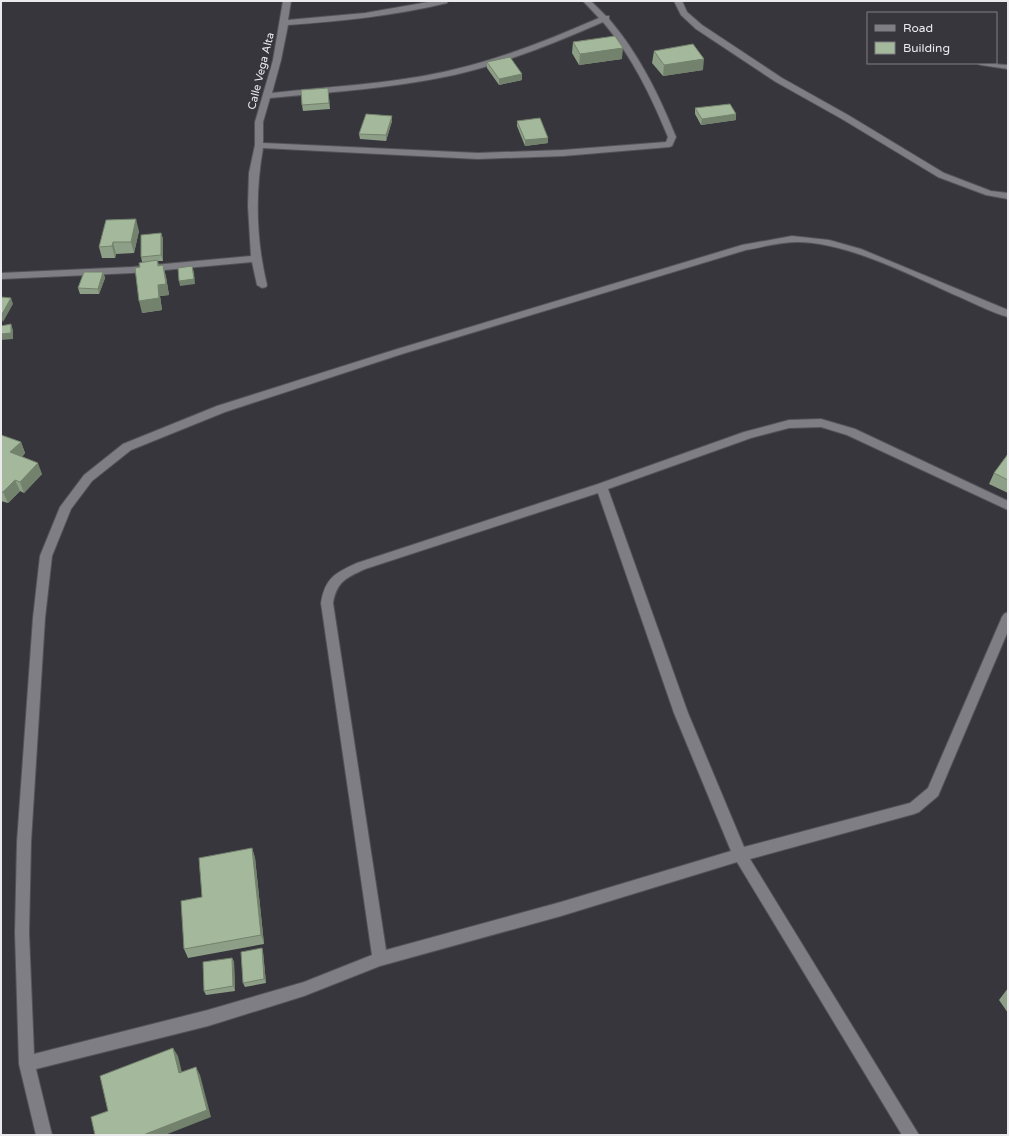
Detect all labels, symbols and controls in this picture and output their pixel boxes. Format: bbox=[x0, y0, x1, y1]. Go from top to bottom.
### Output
legend bbox=[867, 12, 997, 64]
text: Road bbox=[903, 21, 933, 35]
street label: Calle Vega Alta bbox=[245, 31, 277, 111]
text: Building bbox=[903, 41, 950, 55]

